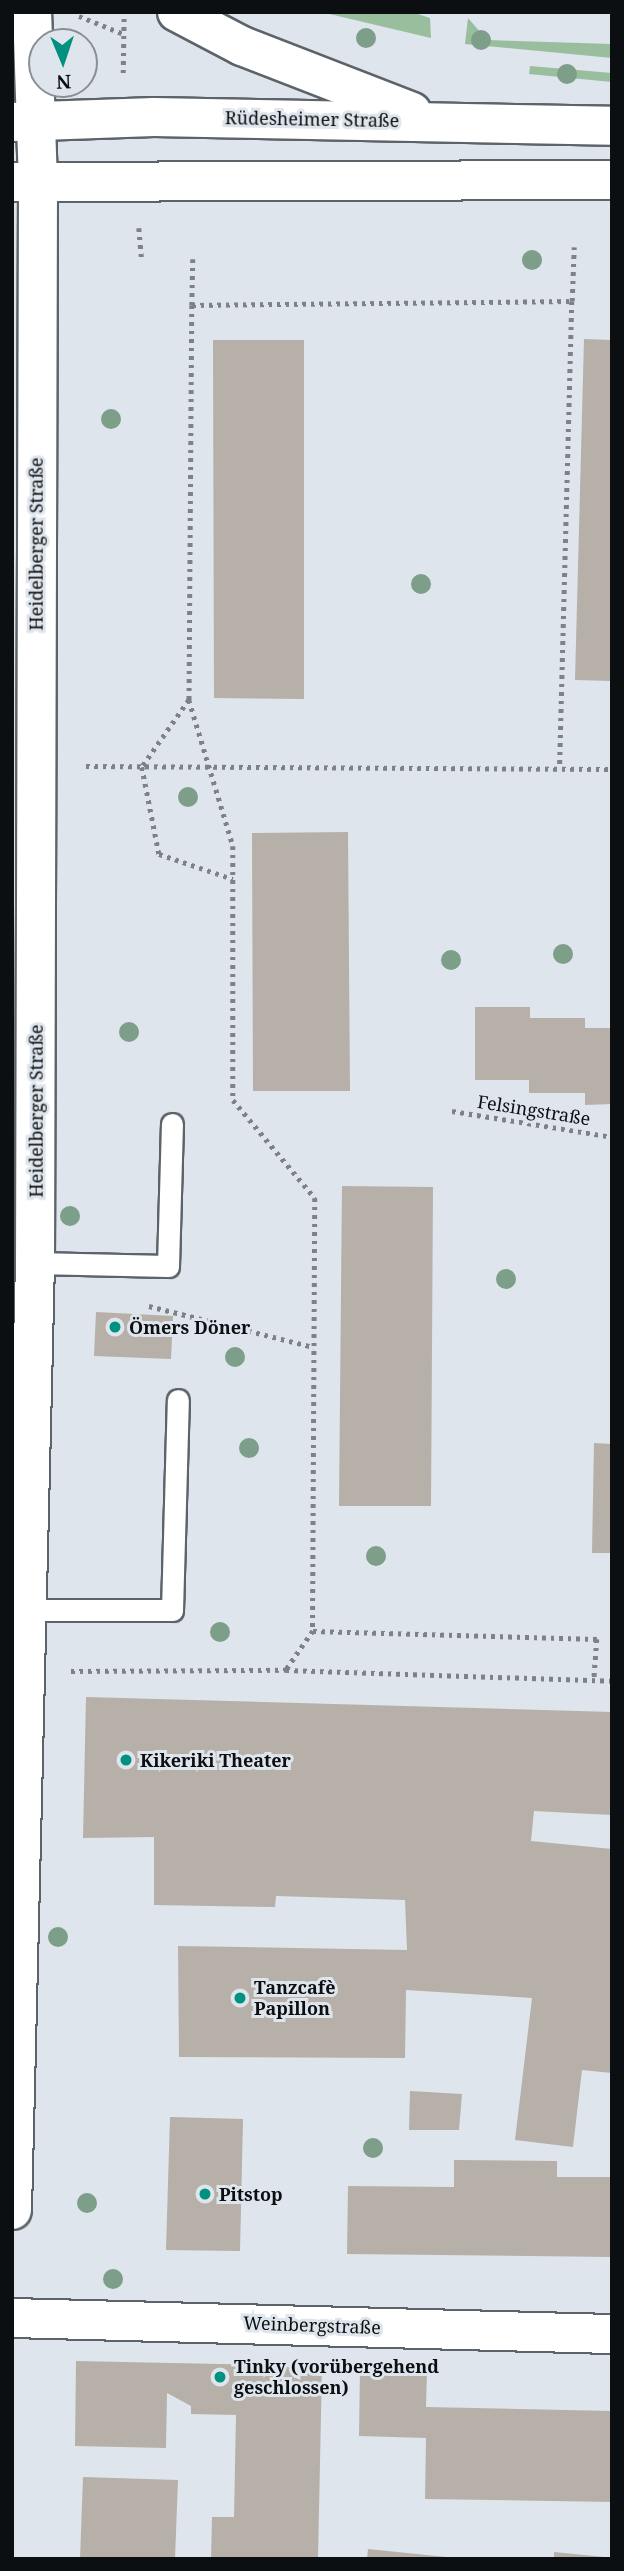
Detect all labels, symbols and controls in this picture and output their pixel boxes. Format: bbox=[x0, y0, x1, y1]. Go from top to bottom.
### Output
north arrow bbox=[28, 28, 98, 98]
text: N bbox=[56, 69, 72, 95]
street label: Rüdesheimer Straße bbox=[225, 107, 399, 131]
street label: Heidelberger Straße bbox=[25, 457, 47, 631]
street label: Heidelberger Straße bbox=[25, 1024, 47, 1198]
street label: Felsingstraße bbox=[476, 1090, 592, 1130]
place label: Ömers Döner bbox=[129, 1316, 251, 1338]
marker: Ömers Döner bbox=[107, 1319, 123, 1335]
place label: Kikeriki Theater bbox=[140, 1749, 291, 1771]
marker: Kikeriki Theater bbox=[118, 1752, 134, 1768]
place label: Tanzcafè Papillon bbox=[254, 1977, 335, 2020]
marker: Tanzcafè Papillon bbox=[232, 1990, 248, 2006]
place label: Pitstop bbox=[219, 2183, 283, 2205]
marker: Pitstop bbox=[197, 2186, 213, 2202]
street label: Weinbergstraße bbox=[243, 2312, 381, 2338]
place label: Tinky (vorübergehend geschlossen) bbox=[234, 2356, 439, 2398]
marker: Tinky (vorübergehend geschlossen) bbox=[212, 2369, 228, 2385]

